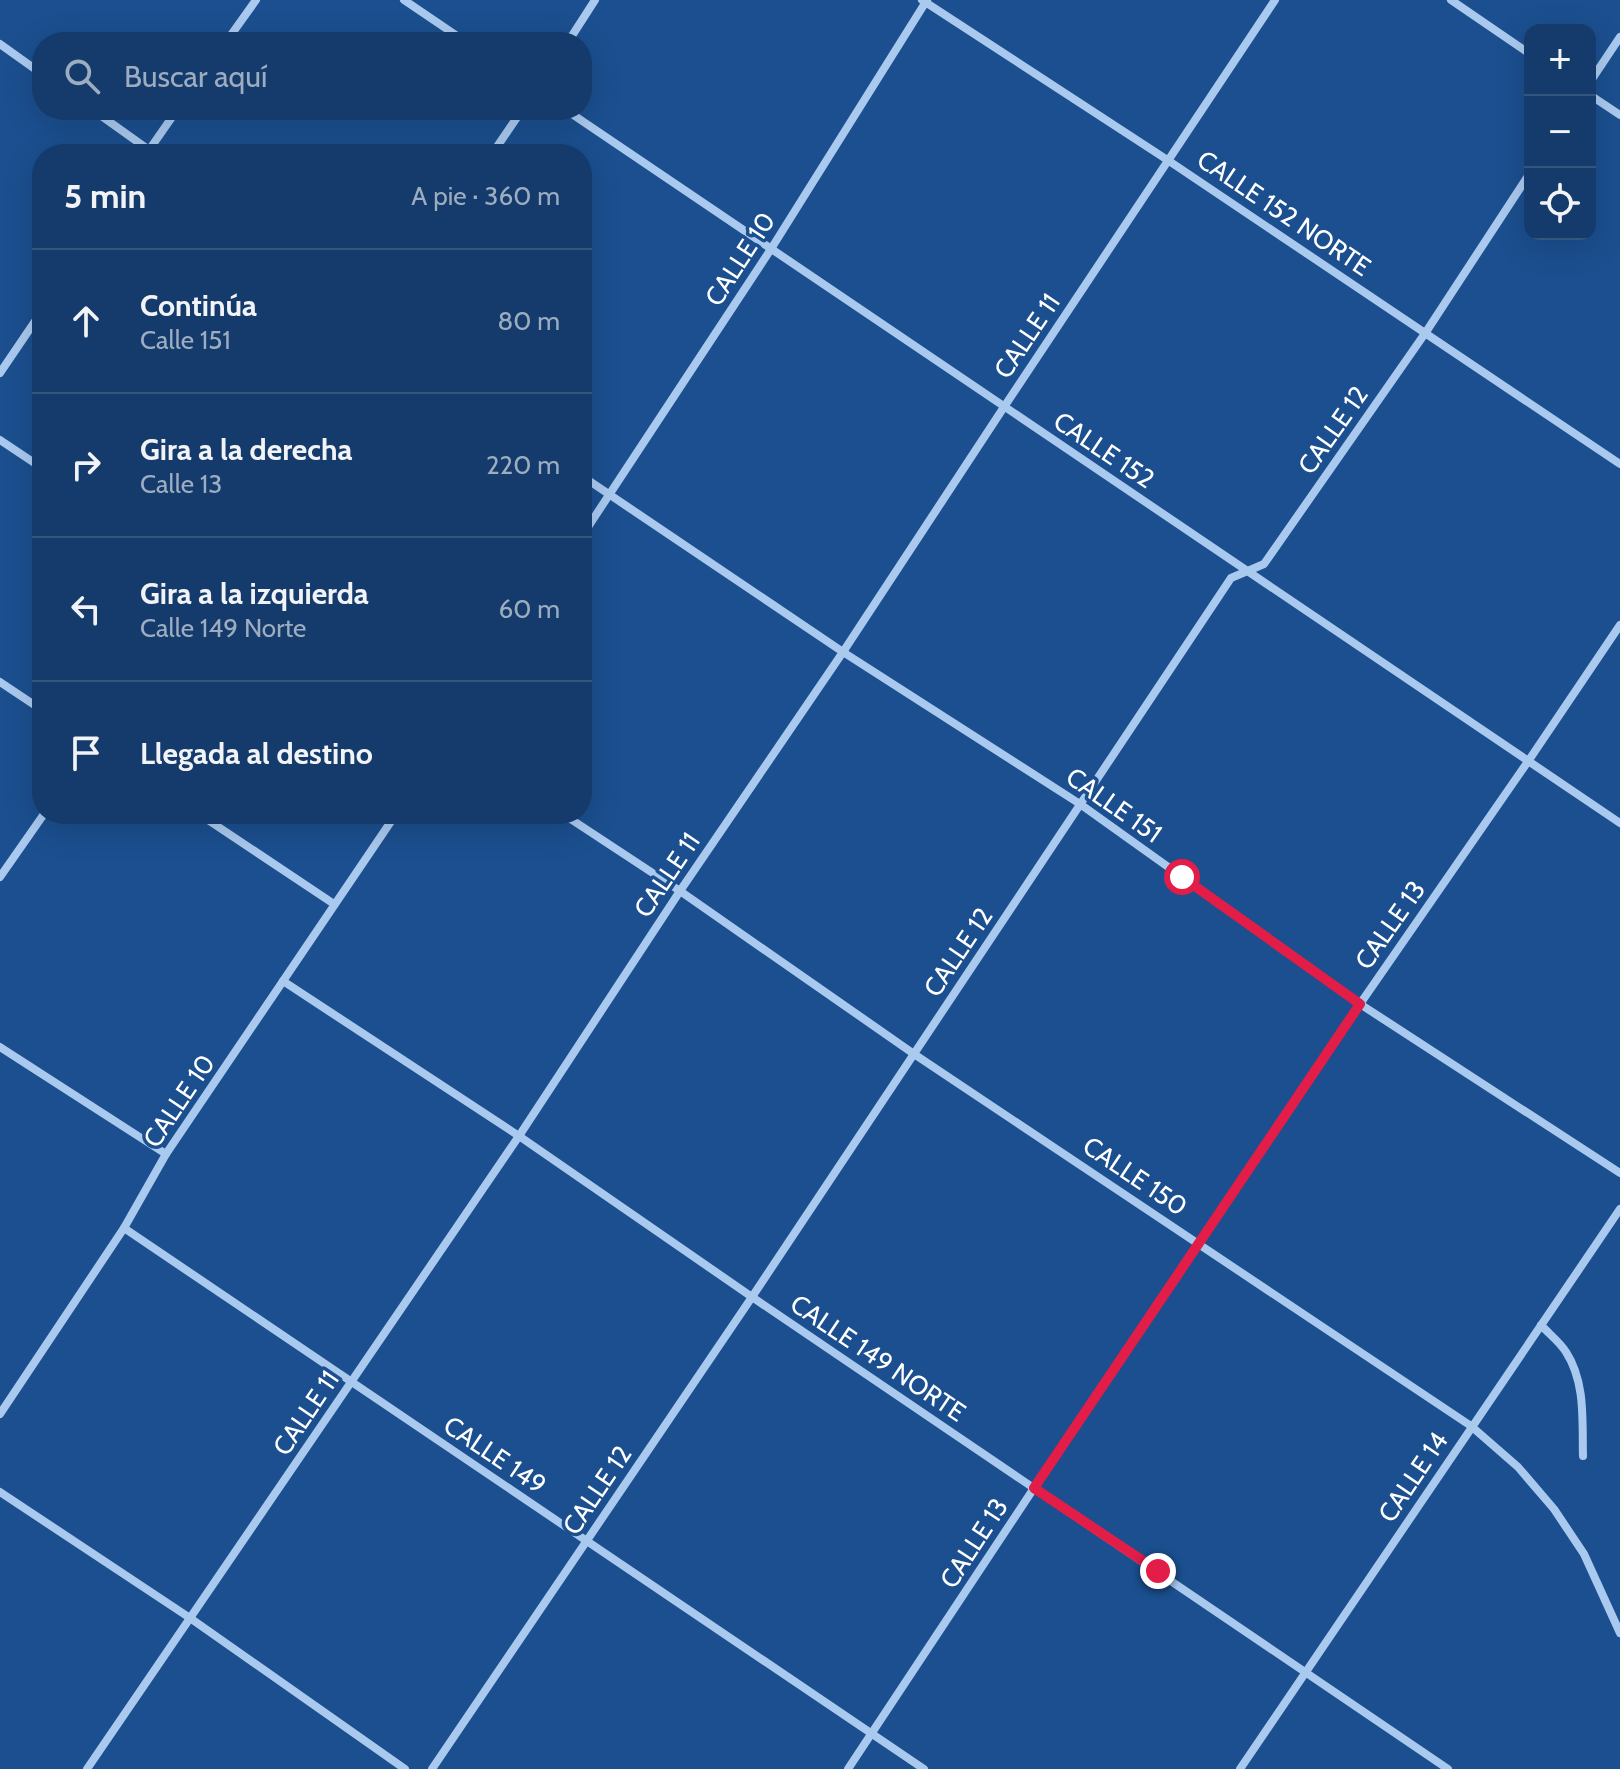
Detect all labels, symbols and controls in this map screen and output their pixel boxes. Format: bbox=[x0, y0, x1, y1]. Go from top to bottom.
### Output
map controls bbox=[1524, 24, 1596, 240]
button: + bbox=[1524, 24, 1596, 96]
search box bbox=[32, 32, 592, 120]
icon: search bbox=[60, 54, 104, 98]
text: Buscar aquí bbox=[124, 58, 267, 95]
button: − bbox=[1524, 96, 1596, 168]
street label: CALLE 152 NORTE bbox=[1191, 143, 1377, 283]
button: locate bbox=[1524, 168, 1596, 240]
text: 5 min bbox=[64, 175, 146, 217]
text: A pie · 360 m bbox=[411, 180, 560, 212]
street label: CALLE 10 bbox=[698, 206, 782, 312]
text: Continúa bbox=[140, 287, 257, 324]
street label: CALLE 11 bbox=[987, 288, 1067, 384]
icon: ahead bbox=[64, 299, 108, 343]
text: 80 m bbox=[497, 305, 560, 337]
text: Calle 151 bbox=[140, 324, 231, 356]
street label: CALLE 12 bbox=[1291, 380, 1375, 480]
street label: CALLE 152 bbox=[1048, 405, 1160, 495]
text: Gira a la derecha bbox=[140, 431, 352, 468]
icon: right bbox=[64, 443, 108, 487]
text: 220 m bbox=[486, 449, 560, 481]
text: Calle 13 bbox=[140, 468, 222, 500]
text: Gira a la izquierda bbox=[140, 575, 369, 612]
icon: left bbox=[64, 587, 108, 631]
text: 60 m bbox=[498, 593, 560, 625]
text: Calle 149 Norte bbox=[140, 612, 306, 644]
icon: arrive bbox=[64, 731, 108, 775]
text: Llegada al destino bbox=[140, 735, 373, 772]
street label: CALLE 151 bbox=[1060, 761, 1168, 849]
street label: CALLE 11 bbox=[627, 827, 707, 923]
route start bbox=[1164, 859, 1200, 895]
street label: CALLE 13 bbox=[1348, 875, 1432, 975]
street label: CALLE 12 bbox=[917, 901, 999, 1003]
street label: CALLE 10 bbox=[136, 1049, 222, 1153]
street label: CALLE 150 bbox=[1077, 1129, 1193, 1223]
street label: CALLE 149 NORTE bbox=[784, 1288, 972, 1428]
street label: CALLE 11 bbox=[266, 1365, 346, 1461]
street label: CALLE 149 bbox=[438, 1409, 552, 1501]
street label: CALLE 14 bbox=[1371, 1426, 1455, 1528]
street label: CALLE 12 bbox=[556, 1439, 638, 1541]
street label: CALLE 13 bbox=[933, 1492, 1015, 1594]
route end bbox=[1140, 1553, 1176, 1589]

